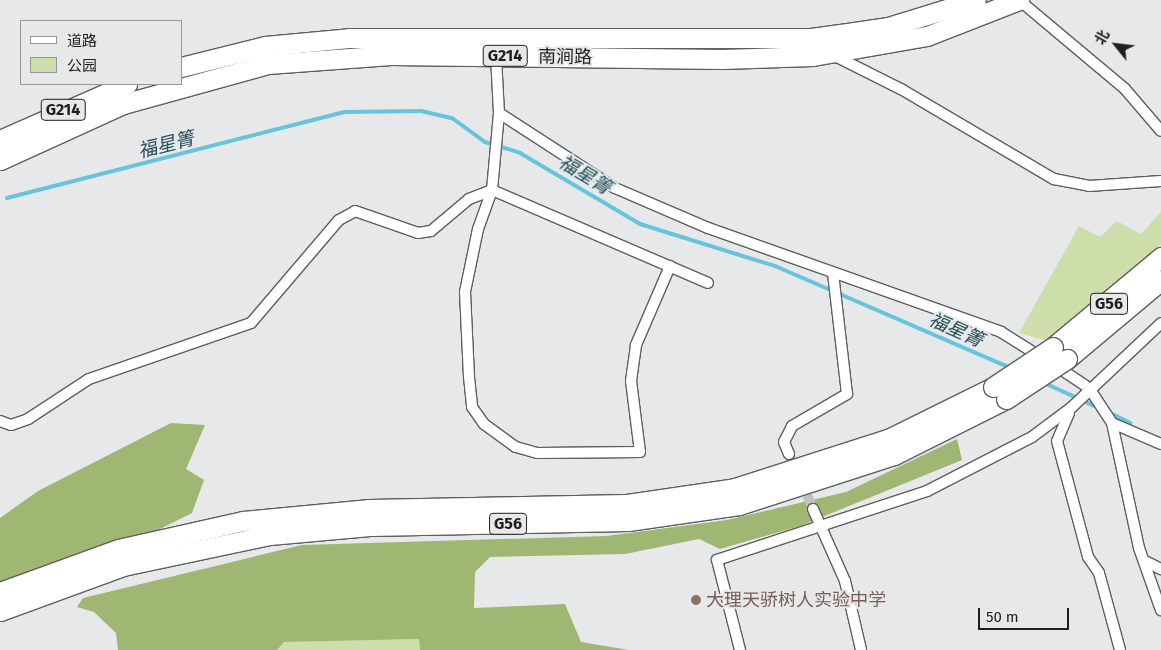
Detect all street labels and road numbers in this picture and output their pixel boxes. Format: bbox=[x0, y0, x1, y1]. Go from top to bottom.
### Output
road number: G214 bbox=[482, 42, 528, 70]
street label: 南涧路 bbox=[538, 46, 592, 68]
road number: G214 bbox=[40, 96, 86, 124]
road number: G56 bbox=[1089, 290, 1129, 318]
road number: G56 bbox=[488, 510, 528, 538]

